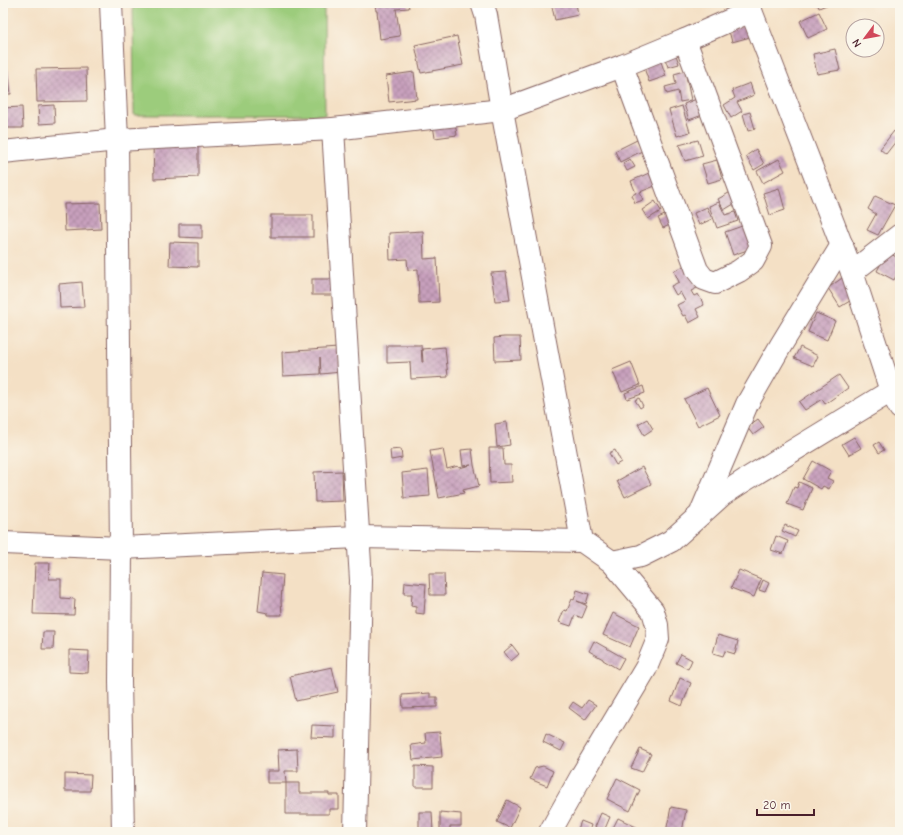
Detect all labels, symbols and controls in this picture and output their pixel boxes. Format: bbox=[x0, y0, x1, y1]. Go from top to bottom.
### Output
north arrow bbox=[845, 18, 885, 58]
text: N bbox=[850, 37, 864, 50]
scale bar bbox=[757, 791, 814, 817]
text: 20 m bbox=[763, 798, 791, 812]

